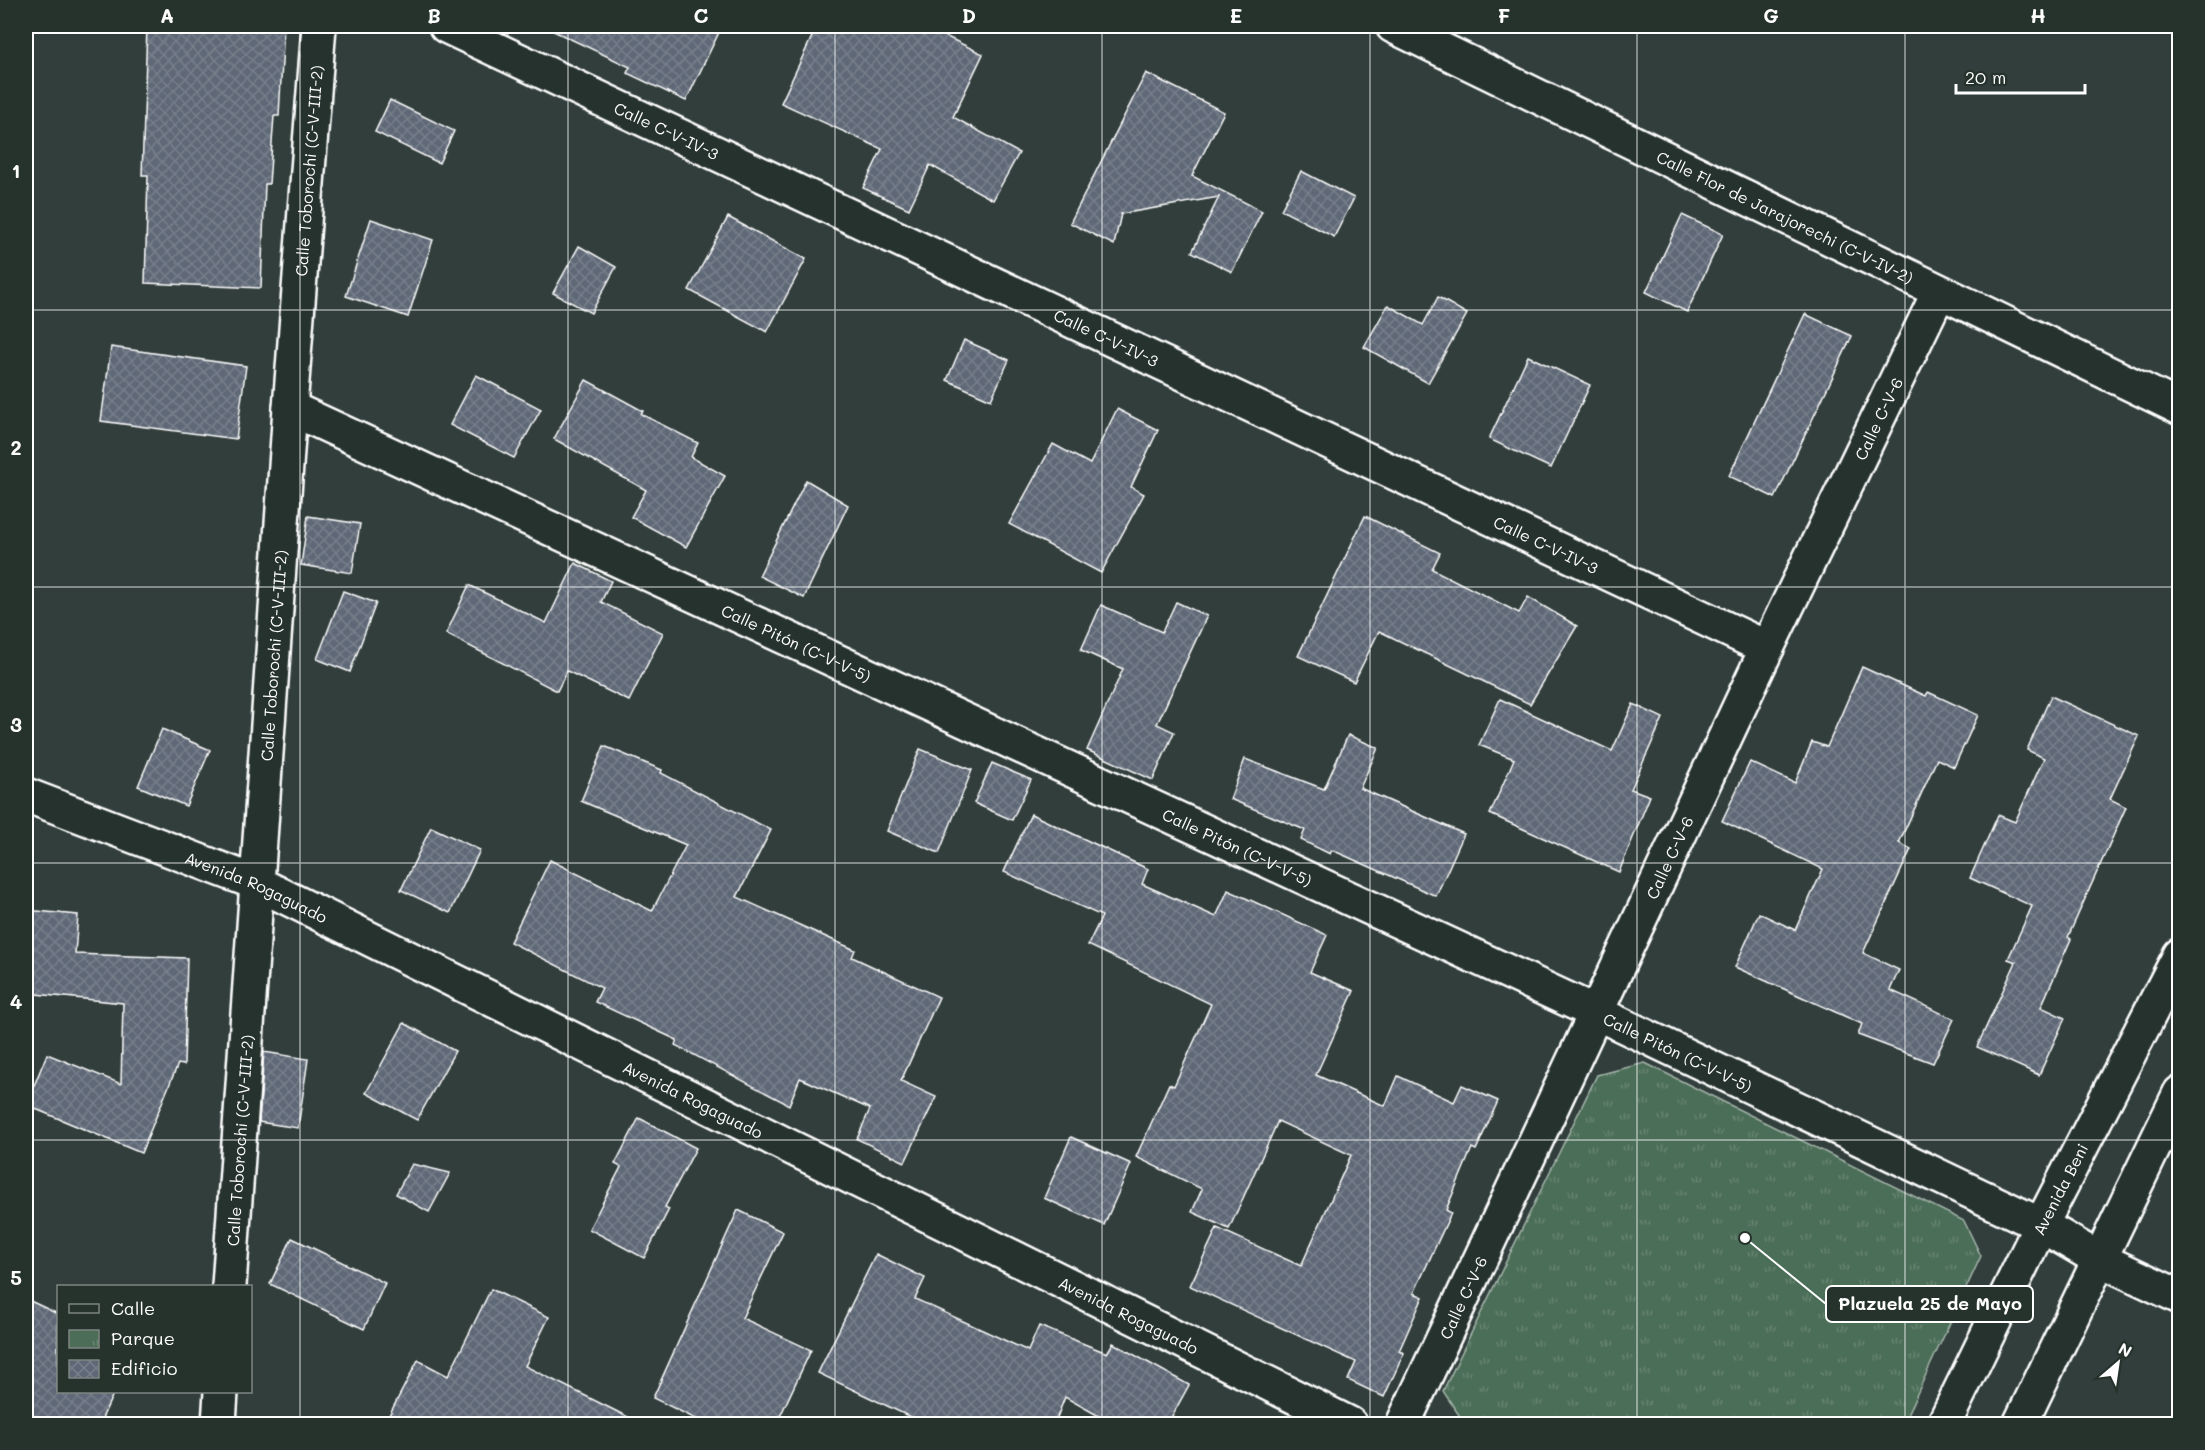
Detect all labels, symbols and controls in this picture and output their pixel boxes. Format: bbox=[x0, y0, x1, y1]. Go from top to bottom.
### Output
text: A bbox=[160, 2, 174, 28]
text: B bbox=[427, 2, 441, 28]
text: C bbox=[694, 2, 709, 28]
text: D bbox=[962, 2, 976, 28]
text: E bbox=[1230, 2, 1242, 28]
text: F bbox=[1498, 2, 1511, 28]
text: G bbox=[1763, 2, 1779, 28]
text: H bbox=[2030, 2, 2046, 28]
scale bar bbox=[1956, 57, 2085, 95]
street label: Calle Toborochi (C-V-III-2) bbox=[290, 65, 326, 277]
text: 20 m bbox=[1965, 65, 2006, 89]
street label: Calle C-V-IV-3 bbox=[611, 96, 722, 164]
street label: Calle Flor de Jarajorechi (C-V-IV-2) bbox=[1654, 145, 1917, 288]
text: 1 bbox=[12, 157, 20, 183]
street label: Calle C-V-IV-3 bbox=[1051, 303, 1162, 371]
street label: Calle C-V-6 bbox=[1849, 374, 1907, 463]
text: 2 bbox=[10, 434, 22, 460]
street label: Calle C-V-IV-3 bbox=[1490, 510, 1602, 578]
street label: Calle Toborochi (C-V-III-2) bbox=[255, 549, 291, 762]
street label: Calle Pitón (C-V-V-5) bbox=[718, 599, 874, 686]
text: 3 bbox=[10, 711, 22, 737]
street label: Calle Pitón (C-V-V-5) bbox=[1159, 803, 1315, 890]
street label: Calle C-V-6 bbox=[1640, 812, 1697, 902]
street label: Avenida Rogaguado bbox=[182, 846, 331, 927]
text: 4 bbox=[10, 988, 23, 1014]
street label: Calle Pitón (C-V-V-5) bbox=[1600, 1007, 1756, 1096]
street label: Calle Toborochi (C-V-III-2) bbox=[221, 1034, 257, 1247]
street label: Avenida Rogaguado bbox=[620, 1055, 767, 1142]
street label: Avenida Beni bbox=[2027, 1139, 2092, 1238]
street label: Calle C-V-6 bbox=[1434, 1252, 1491, 1342]
text: 5 bbox=[10, 1264, 22, 1290]
street label: Avenida Rogaguado bbox=[1055, 1271, 1202, 1358]
legend bbox=[57, 1285, 252, 1393]
callout: Plazuela 25 de Mayo bbox=[1826, 1286, 2033, 1322]
text: Plazuela 25 de Mayo bbox=[1838, 1291, 2022, 1315]
text: Calle bbox=[111, 1296, 155, 1320]
text: Parque bbox=[111, 1326, 175, 1350]
north arrow bbox=[2088, 1333, 2148, 1393]
text: N bbox=[2115, 1337, 2136, 1362]
text: Edificio bbox=[111, 1356, 178, 1380]

